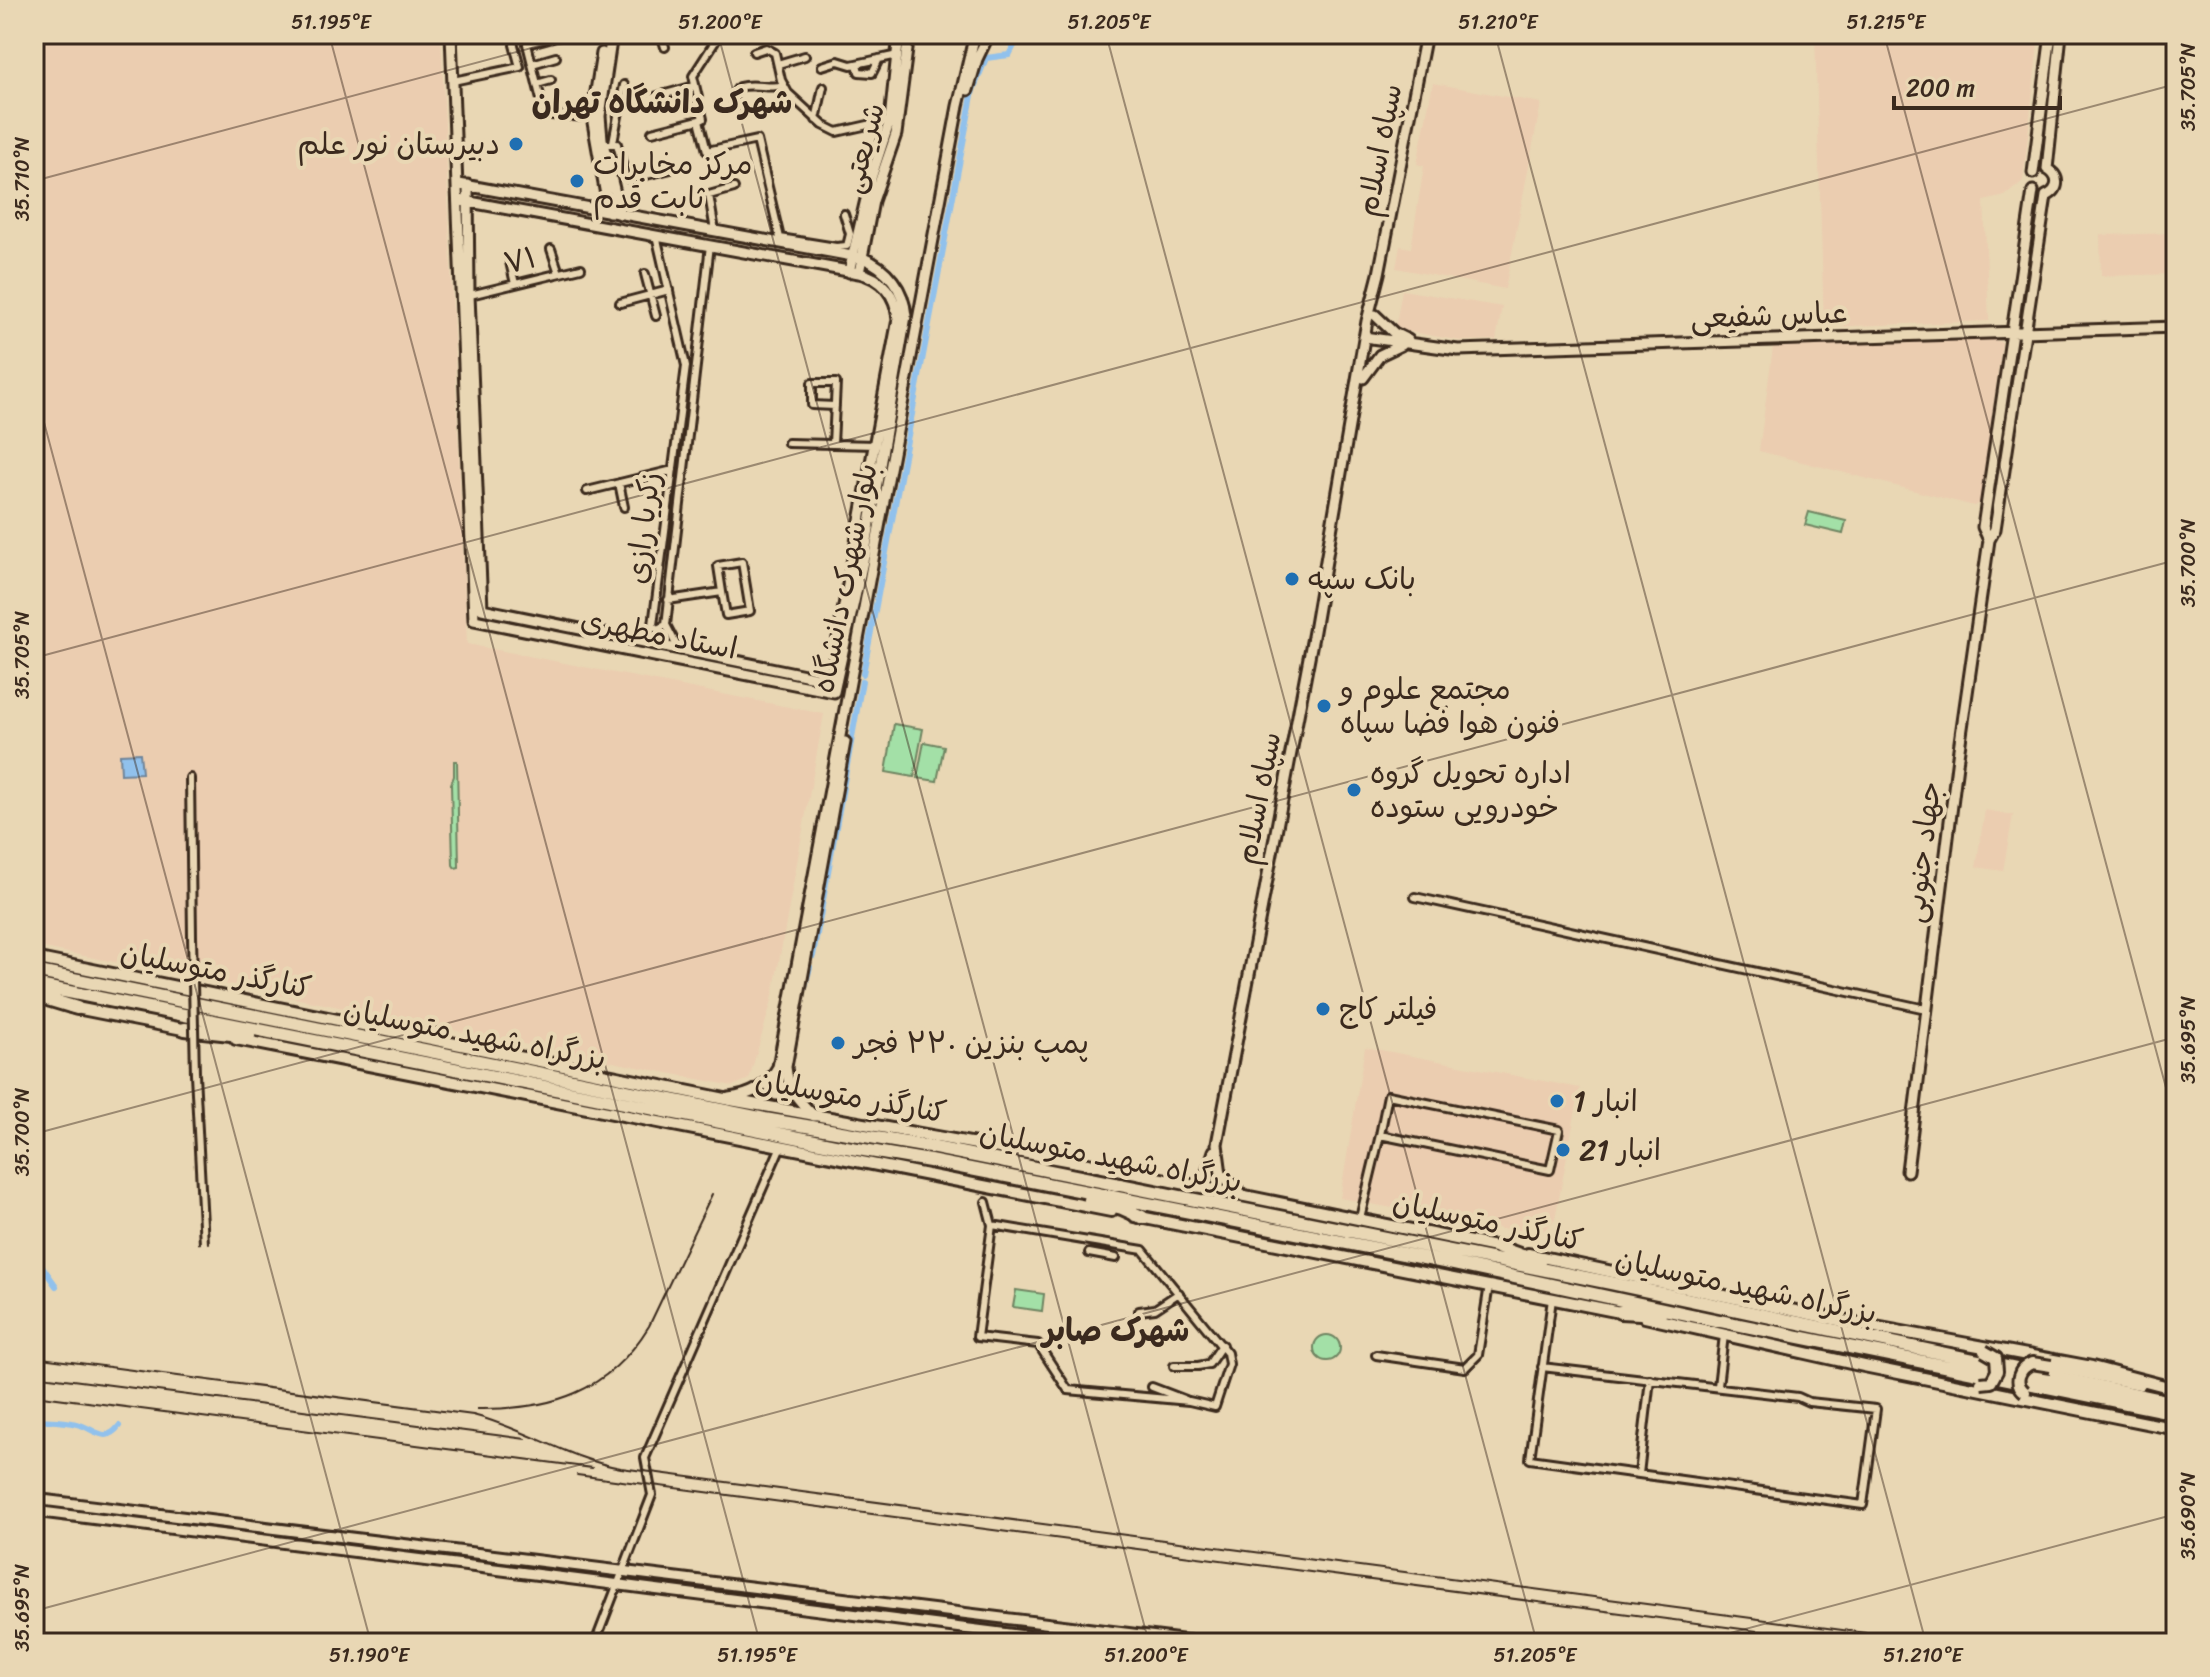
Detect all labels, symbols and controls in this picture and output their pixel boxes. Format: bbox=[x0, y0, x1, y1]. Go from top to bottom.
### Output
text: 51.195°E bbox=[291, 5, 373, 40]
text: 51.200°E bbox=[678, 5, 764, 40]
text: 51.205°E bbox=[1068, 5, 1152, 40]
text: 51.210°E bbox=[1458, 5, 1540, 40]
text: 51.215°E bbox=[1847, 5, 1927, 40]
text: 35.705°N bbox=[2171, 43, 2206, 131]
scale bar bbox=[1894, 60, 2060, 110]
text: 200 m bbox=[1906, 67, 1975, 109]
district label: شهرک دانشگاه تهران bbox=[532, 74, 792, 131]
street label: سپاه اسلام bbox=[1340, 79, 1418, 221]
street label: شریعتی bbox=[825, 97, 901, 199]
place label: دبیرستان نور علم bbox=[297, 117, 500, 171]
marker: دبیرستان نور علم bbox=[507, 135, 525, 153]
text: 35.710°N bbox=[5, 137, 40, 221]
place label: مرکز مخابرات ثابت قدم bbox=[593, 137, 752, 225]
marker: مرکز مخابرات ثابت قدم bbox=[568, 172, 586, 190]
street label: ۷۱ bbox=[498, 230, 542, 290]
street label: عباس شفیعی bbox=[1690, 285, 1848, 345]
street label: بلوار شهرک دانشگاه bbox=[796, 458, 894, 698]
street label: زکریا رازی bbox=[609, 469, 677, 587]
text: 35.700°N bbox=[2171, 519, 2206, 607]
place label: بانک سپه bbox=[1308, 552, 1416, 606]
marker: بانک سپه bbox=[1283, 570, 1301, 588]
street label: استاد مطهری bbox=[576, 592, 742, 676]
text: 35.705°N bbox=[5, 611, 40, 699]
place label: مجتمع علوم و فنون هوا فضا سپاه bbox=[1338, 662, 1560, 750]
marker: مجتمع علوم و فنون هوا فضا سپاه bbox=[1315, 697, 1333, 715]
street label: سپاه اسلام bbox=[1219, 727, 1297, 869]
place label: اداره تحویل گروه خودرویی ستوده bbox=[1370, 746, 1571, 834]
street label: جهاد جنوبی bbox=[1887, 778, 1957, 926]
marker: اداره تحویل گروه خودرویی ستوده bbox=[1345, 781, 1363, 799]
street label: کنارگذر متوسلیان bbox=[116, 925, 316, 1015]
street label: بزرگراه شهید متوسلیان bbox=[339, 982, 611, 1086]
place label: فیلتر کاج bbox=[1339, 982, 1437, 1036]
text: 35.695°N bbox=[2171, 996, 2206, 1084]
marker: فیلتر کاج bbox=[1314, 1000, 1332, 1018]
place label: پمپ بنزین ۲۲۰ فجر bbox=[851, 1016, 1089, 1070]
marker: پمپ بنزین ۲۲۰ فجر bbox=[829, 1034, 847, 1052]
street label: کنارگذر متوسلیان bbox=[751, 1053, 951, 1139]
place label: انبار 1 bbox=[1573, 1074, 1638, 1128]
text: 35.700°N bbox=[5, 1088, 40, 1176]
marker: انبار 1 bbox=[1548, 1092, 1566, 1110]
street label: بزرگراه شهید متوسلیان bbox=[975, 1105, 1247, 1209]
place label: انبار 21 bbox=[1579, 1123, 1661, 1177]
marker: انبار 21 bbox=[1554, 1141, 1572, 1159]
street label: کنارگذر متوسلیان bbox=[1388, 1174, 1588, 1268]
street label: بزرگراه شهید متوسلیان bbox=[1610, 1232, 1882, 1340]
district label: شهرک صابر bbox=[1039, 1302, 1190, 1359]
text: 35.690°N bbox=[2171, 1472, 2206, 1560]
text: 35.695°N bbox=[5, 1564, 40, 1652]
text: 51.190°E bbox=[329, 1638, 411, 1673]
text: 51.195°E bbox=[717, 1638, 799, 1673]
text: 51.200°E bbox=[1104, 1638, 1190, 1673]
text: 51.205°E bbox=[1494, 1638, 1578, 1673]
text: 51.210°E bbox=[1883, 1638, 1965, 1673]

